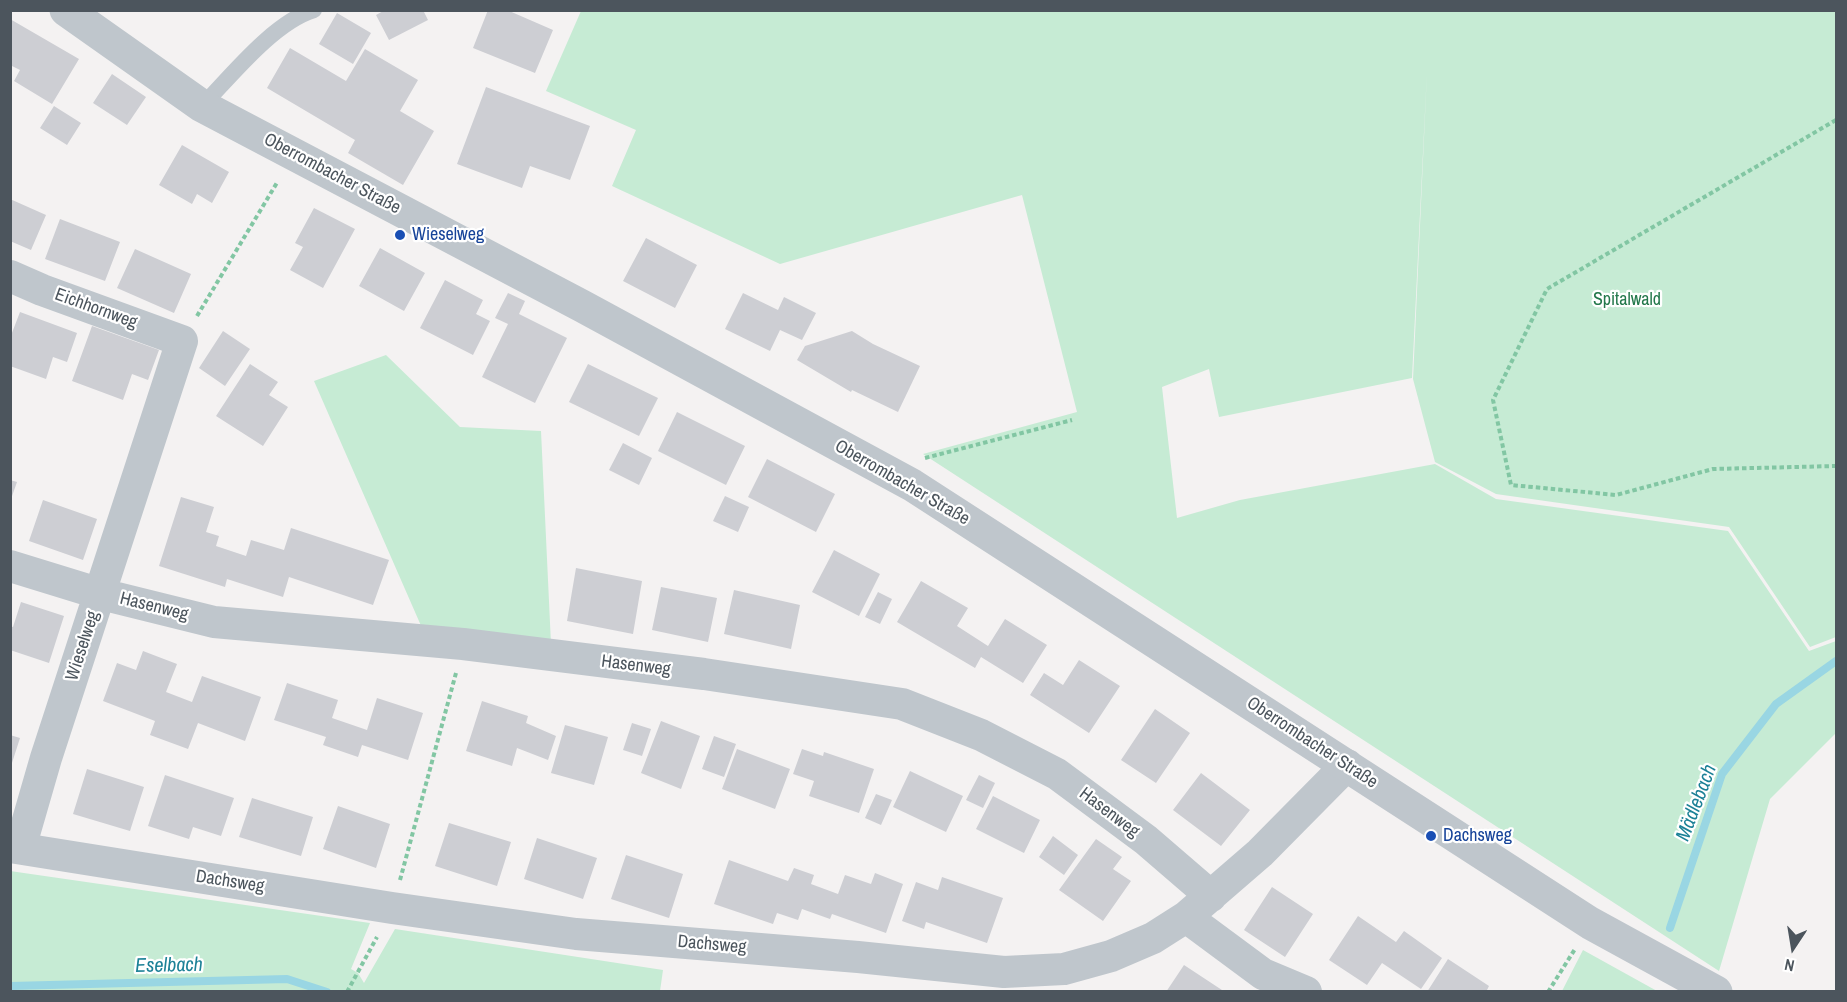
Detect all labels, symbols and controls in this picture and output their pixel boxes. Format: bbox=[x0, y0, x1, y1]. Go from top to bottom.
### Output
street label: Oberrombacher Straße bbox=[260, 129, 404, 219]
place label: Wieselweg bbox=[412, 224, 484, 246]
marker: Wieselweg bbox=[393, 228, 407, 242]
street label: Eichhornweg bbox=[52, 284, 140, 334]
park label: Spitalwald bbox=[1593, 289, 1661, 311]
street label: Oberrombacher Straße bbox=[831, 436, 973, 530]
street label: Hasenweg bbox=[118, 588, 190, 626]
street label: Wieselweg bbox=[62, 608, 104, 684]
street label: Hasenweg bbox=[600, 651, 672, 681]
street label: Oberrombacher Straße bbox=[1242, 693, 1382, 793]
water label: Mädlebach bbox=[1671, 761, 1723, 845]
street label: Hasenweg bbox=[1075, 783, 1143, 843]
place label: Dachsweg bbox=[1443, 825, 1512, 847]
marker: Dachsweg bbox=[1424, 829, 1438, 843]
street label: Dachsweg bbox=[194, 866, 266, 898]
north arrow bbox=[1763, 918, 1823, 978]
street label: Dachsweg bbox=[677, 931, 747, 959]
water label: Eselbach bbox=[135, 953, 203, 979]
text: N bbox=[1782, 954, 1796, 977]

